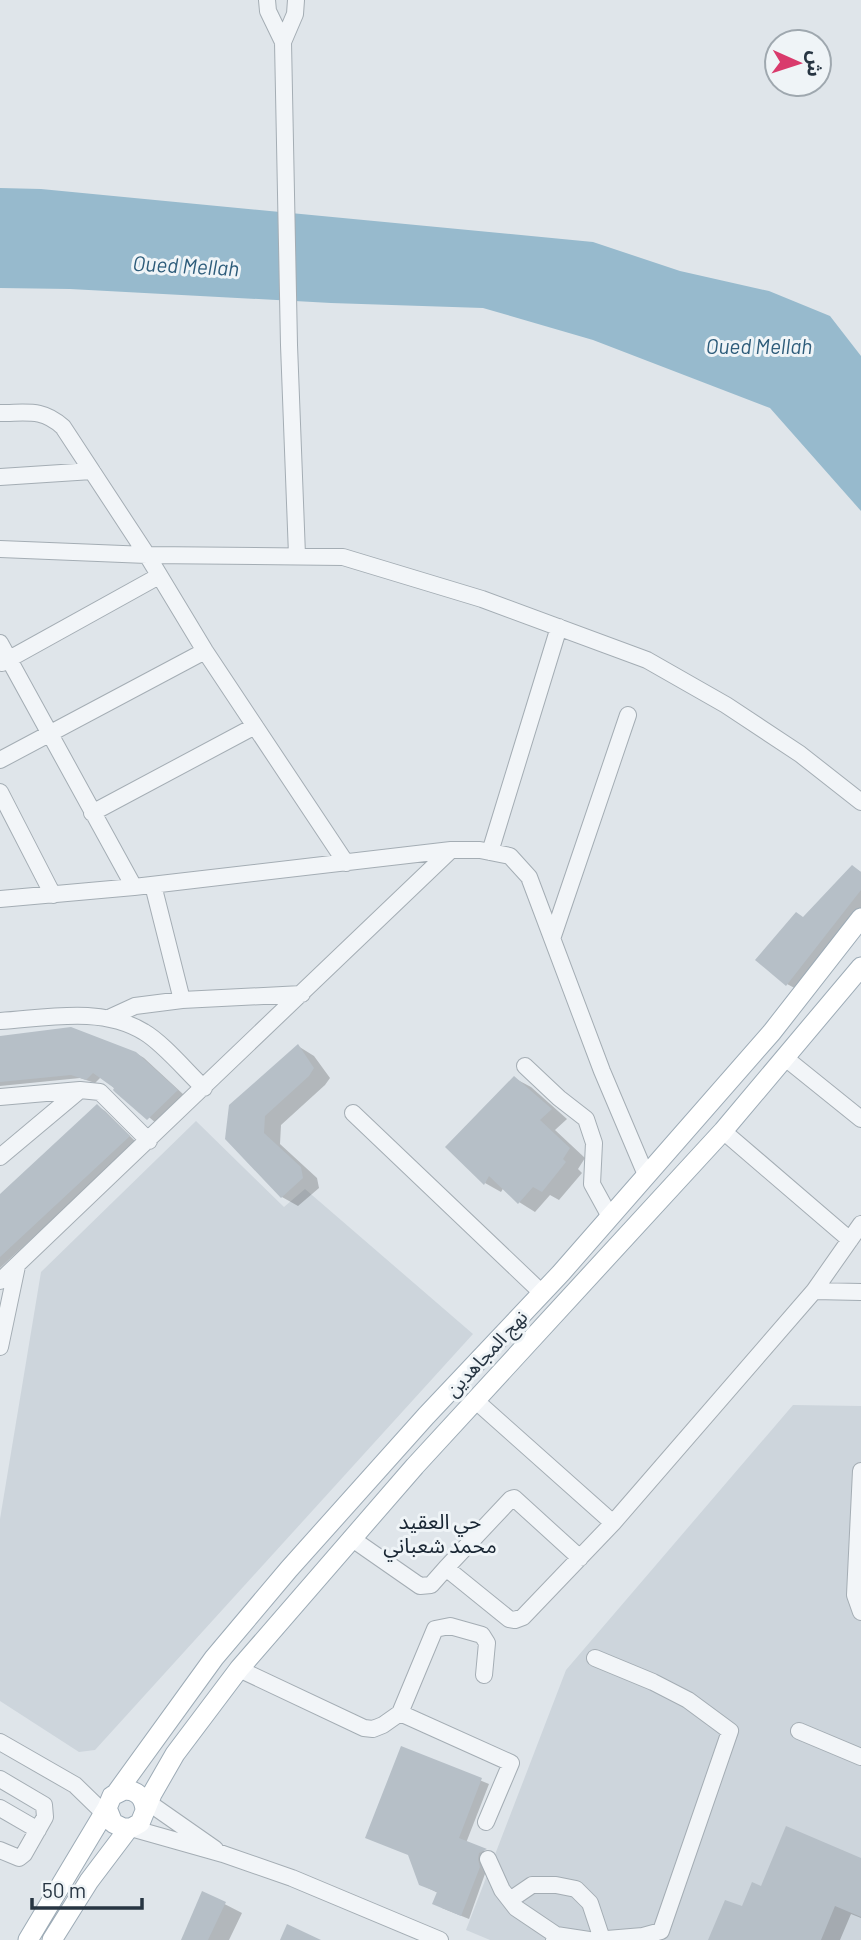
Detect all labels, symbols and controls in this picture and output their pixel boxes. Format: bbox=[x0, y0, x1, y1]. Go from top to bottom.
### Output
north arrow bbox=[763, 28, 833, 98]
text: ش bbox=[803, 50, 828, 78]
water label: Oued Mellah bbox=[132, 250, 240, 280]
water label: Oued Mellah bbox=[706, 333, 812, 358]
street label: نهج المجاهدين bbox=[440, 1305, 535, 1404]
district label: حي العقيد محمد شعباني bbox=[383, 1508, 497, 1561]
scale bar bbox=[32, 1867, 142, 1911]
text: 50 m bbox=[42, 1877, 86, 1902]

